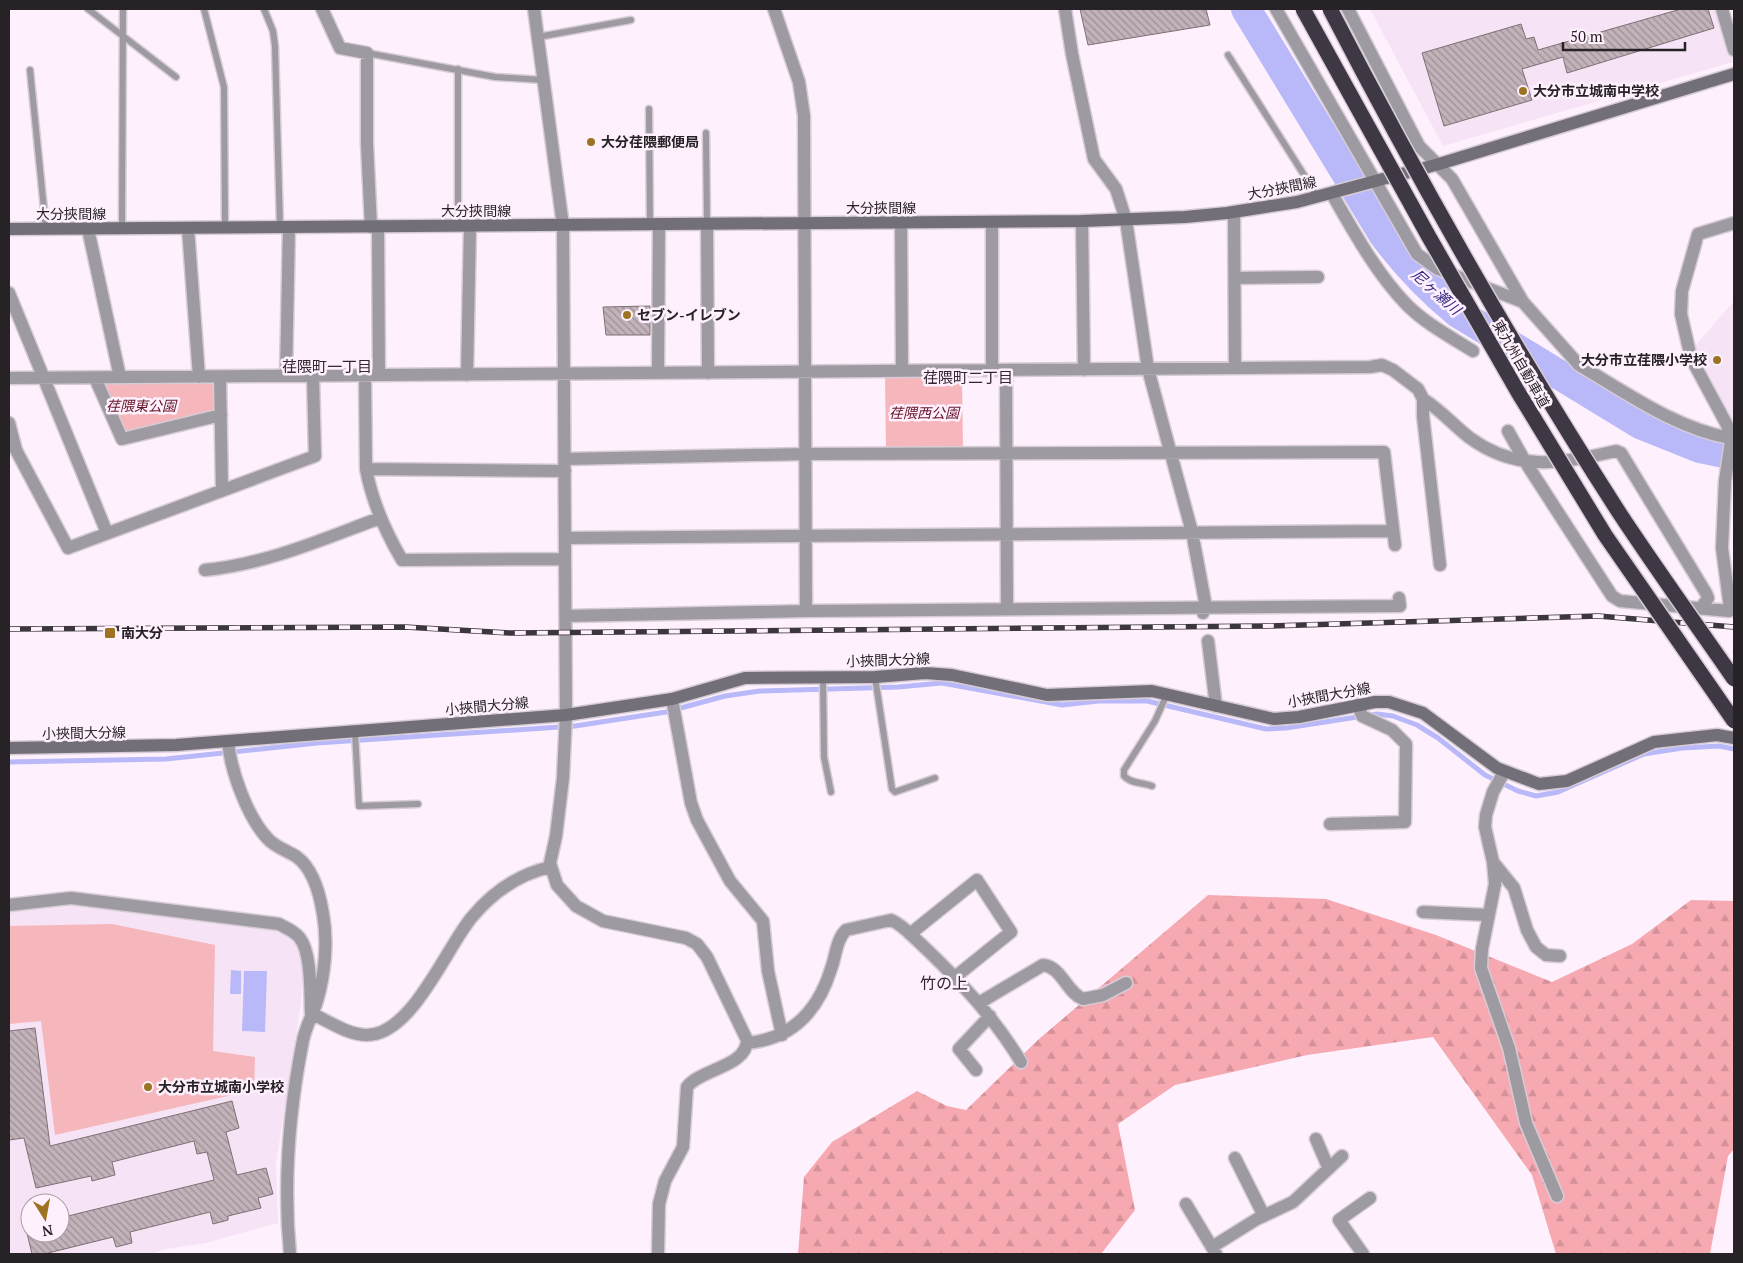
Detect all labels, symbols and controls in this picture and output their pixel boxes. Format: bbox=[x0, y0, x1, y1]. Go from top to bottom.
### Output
scale bar bbox=[1563, 20, 1686, 52]
text: 50 m bbox=[1570, 26, 1603, 46]
place label: 大分市立城南中学校 bbox=[1533, 81, 1659, 100]
marker: 大分市立城南中学校 bbox=[1517, 85, 1529, 97]
place label: 大分荏隈郵便局 bbox=[601, 132, 699, 151]
marker: 大分荏隈郵便局 bbox=[585, 136, 597, 148]
street label: 大分挾間線 bbox=[1246, 172, 1318, 204]
street label: 大分挾間線 bbox=[846, 198, 916, 217]
street label: 大分挾間線 bbox=[441, 201, 511, 220]
street label: 大分挾間線 bbox=[36, 204, 106, 223]
water label: 尼ヶ瀬川 bbox=[1408, 264, 1467, 320]
place label: セブン-イレブン bbox=[637, 305, 741, 324]
marker: セブン-イレブン bbox=[621, 309, 633, 321]
street label: 東九州自動車道 bbox=[1489, 317, 1554, 411]
place label: 大分市立荏隈小学校 bbox=[1581, 350, 1707, 369]
marker: 大分市立荏隈小学校 bbox=[1711, 354, 1723, 366]
district label: 荏隈町一丁目 bbox=[282, 356, 372, 376]
district label: 荏隈町二丁目 bbox=[923, 367, 1013, 387]
park label: 荏隈東公園 bbox=[106, 396, 178, 415]
park label: 荏隈西公園 bbox=[889, 403, 961, 422]
place label: 南大分 bbox=[121, 623, 163, 642]
marker: 南大分 bbox=[103, 626, 117, 640]
street label: 小挾間大分線 bbox=[846, 649, 930, 670]
street label: 小挾間大分線 bbox=[1286, 678, 1372, 711]
street label: 小挾間大分線 bbox=[444, 692, 530, 719]
street label: 小挾間大分線 bbox=[42, 722, 126, 743]
district label: 竹の上 bbox=[920, 972, 968, 994]
place label: 大分市立城南小学校 bbox=[158, 1077, 284, 1096]
marker: 大分市立城南小学校 bbox=[142, 1081, 154, 1093]
north arrow bbox=[20, 1193, 70, 1243]
text: N bbox=[40, 1221, 55, 1242]

